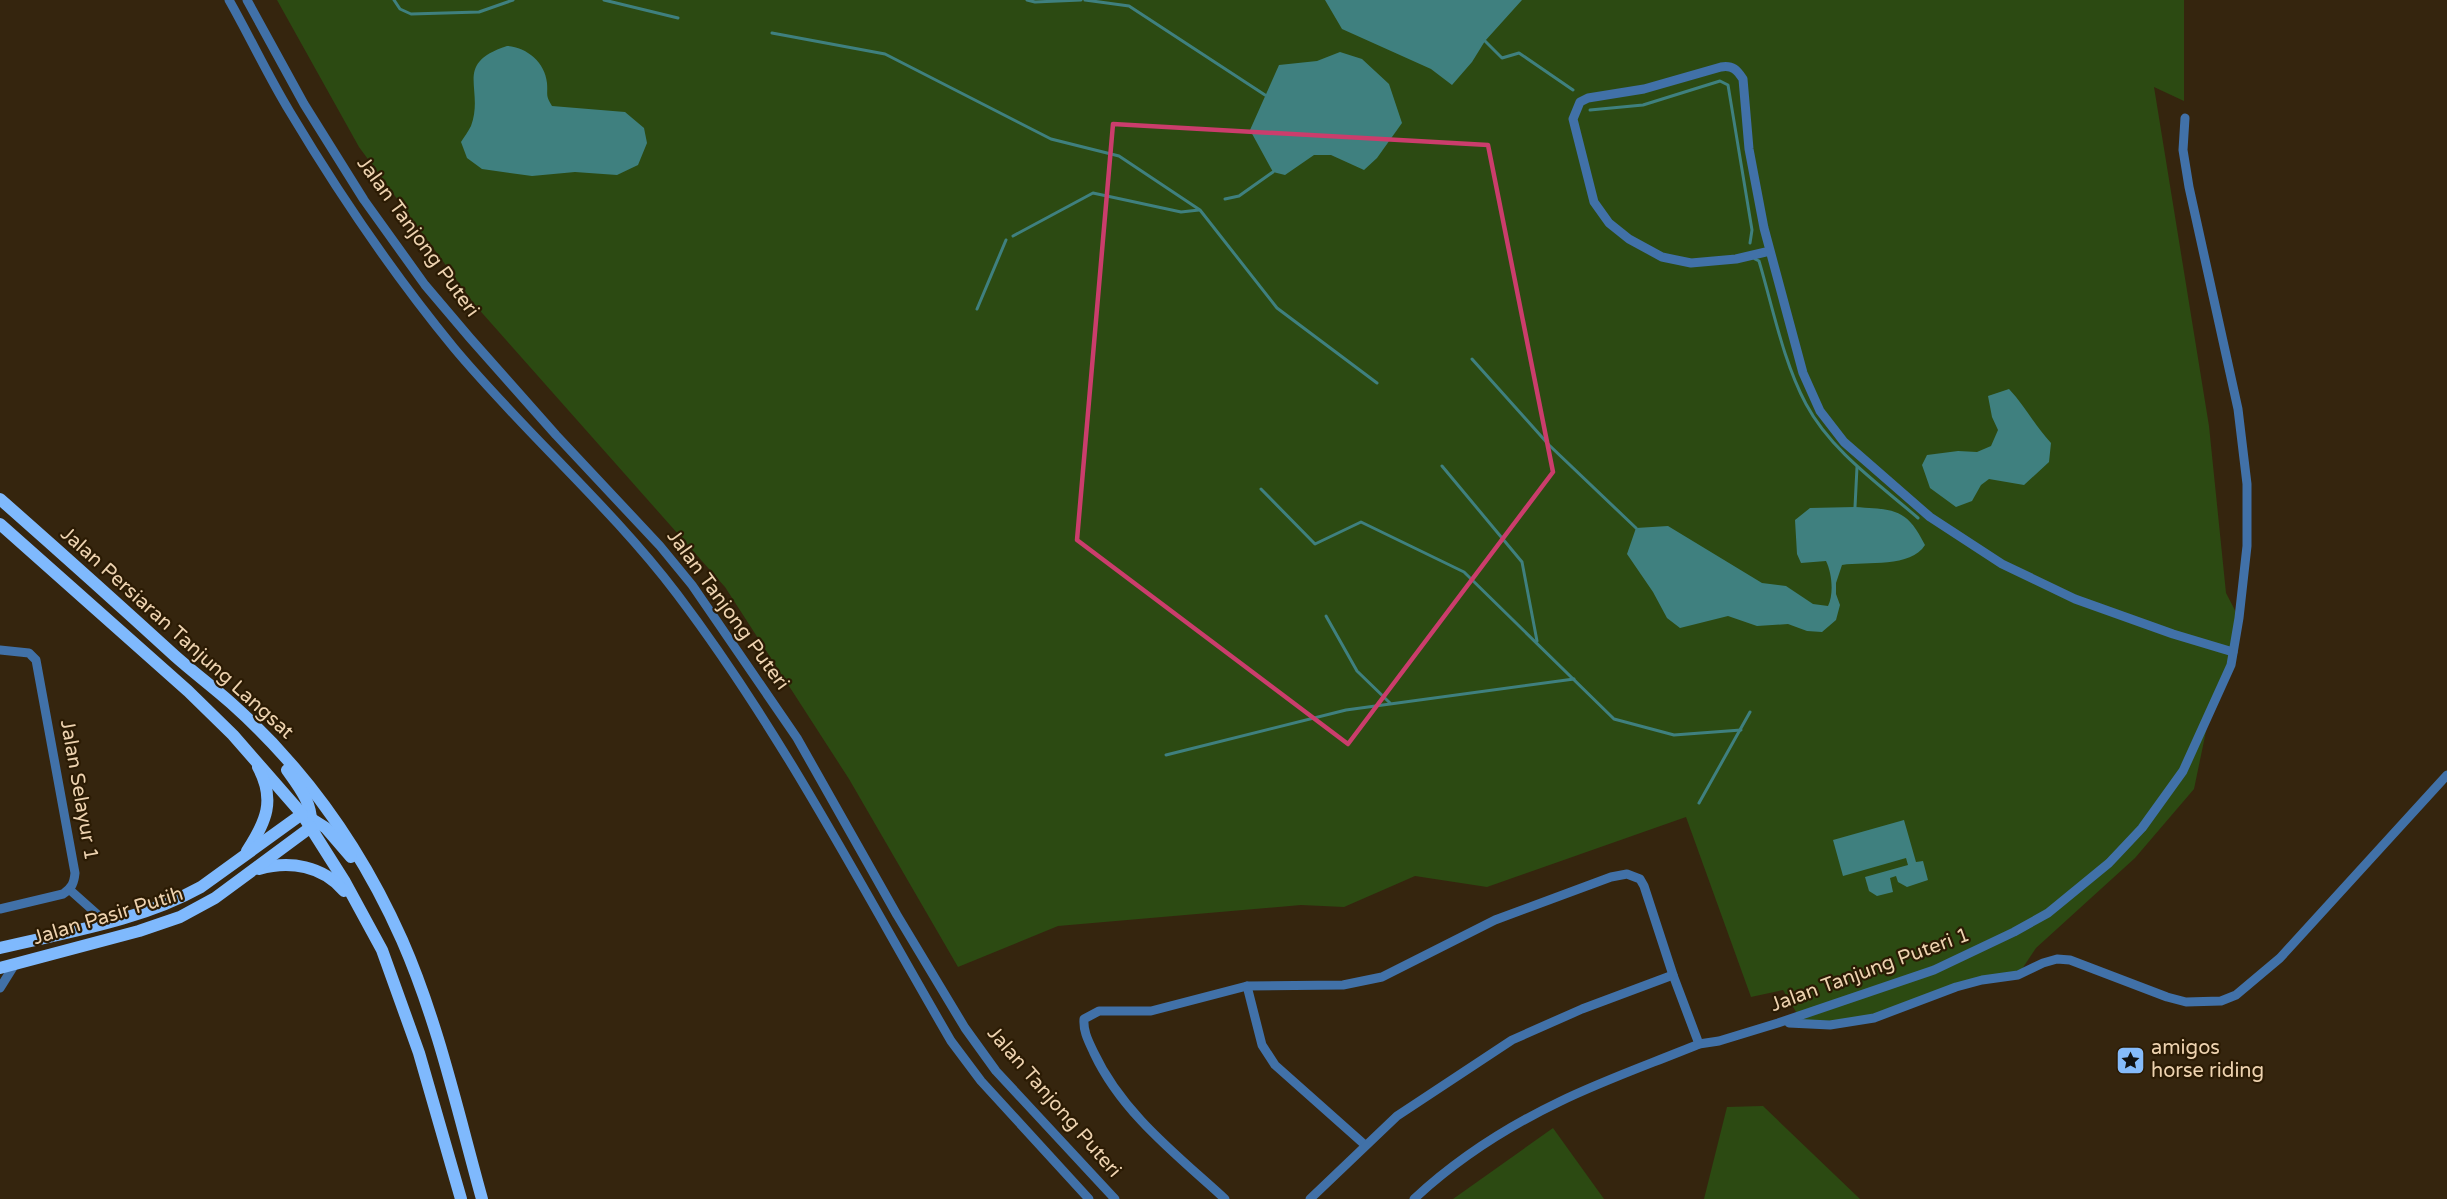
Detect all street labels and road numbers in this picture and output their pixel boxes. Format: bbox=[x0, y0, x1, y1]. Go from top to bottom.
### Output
street label: Jalan Tanjong Puteri bbox=[352, 152, 484, 322]
street label: Jalan Persiaran Tanjung Langsat bbox=[55, 522, 299, 744]
street label: Jalan Tanjong Puteri bbox=[662, 525, 794, 695]
street label: Jalan Selayur 1 bbox=[55, 718, 103, 862]
street label: Jalan Pasir Putih bbox=[30, 882, 186, 950]
street label: Jalan Tanjung Puteri 1 bbox=[1767, 923, 1973, 1017]
street label: Jalan Tanjong Puteri bbox=[982, 1022, 1126, 1182]

